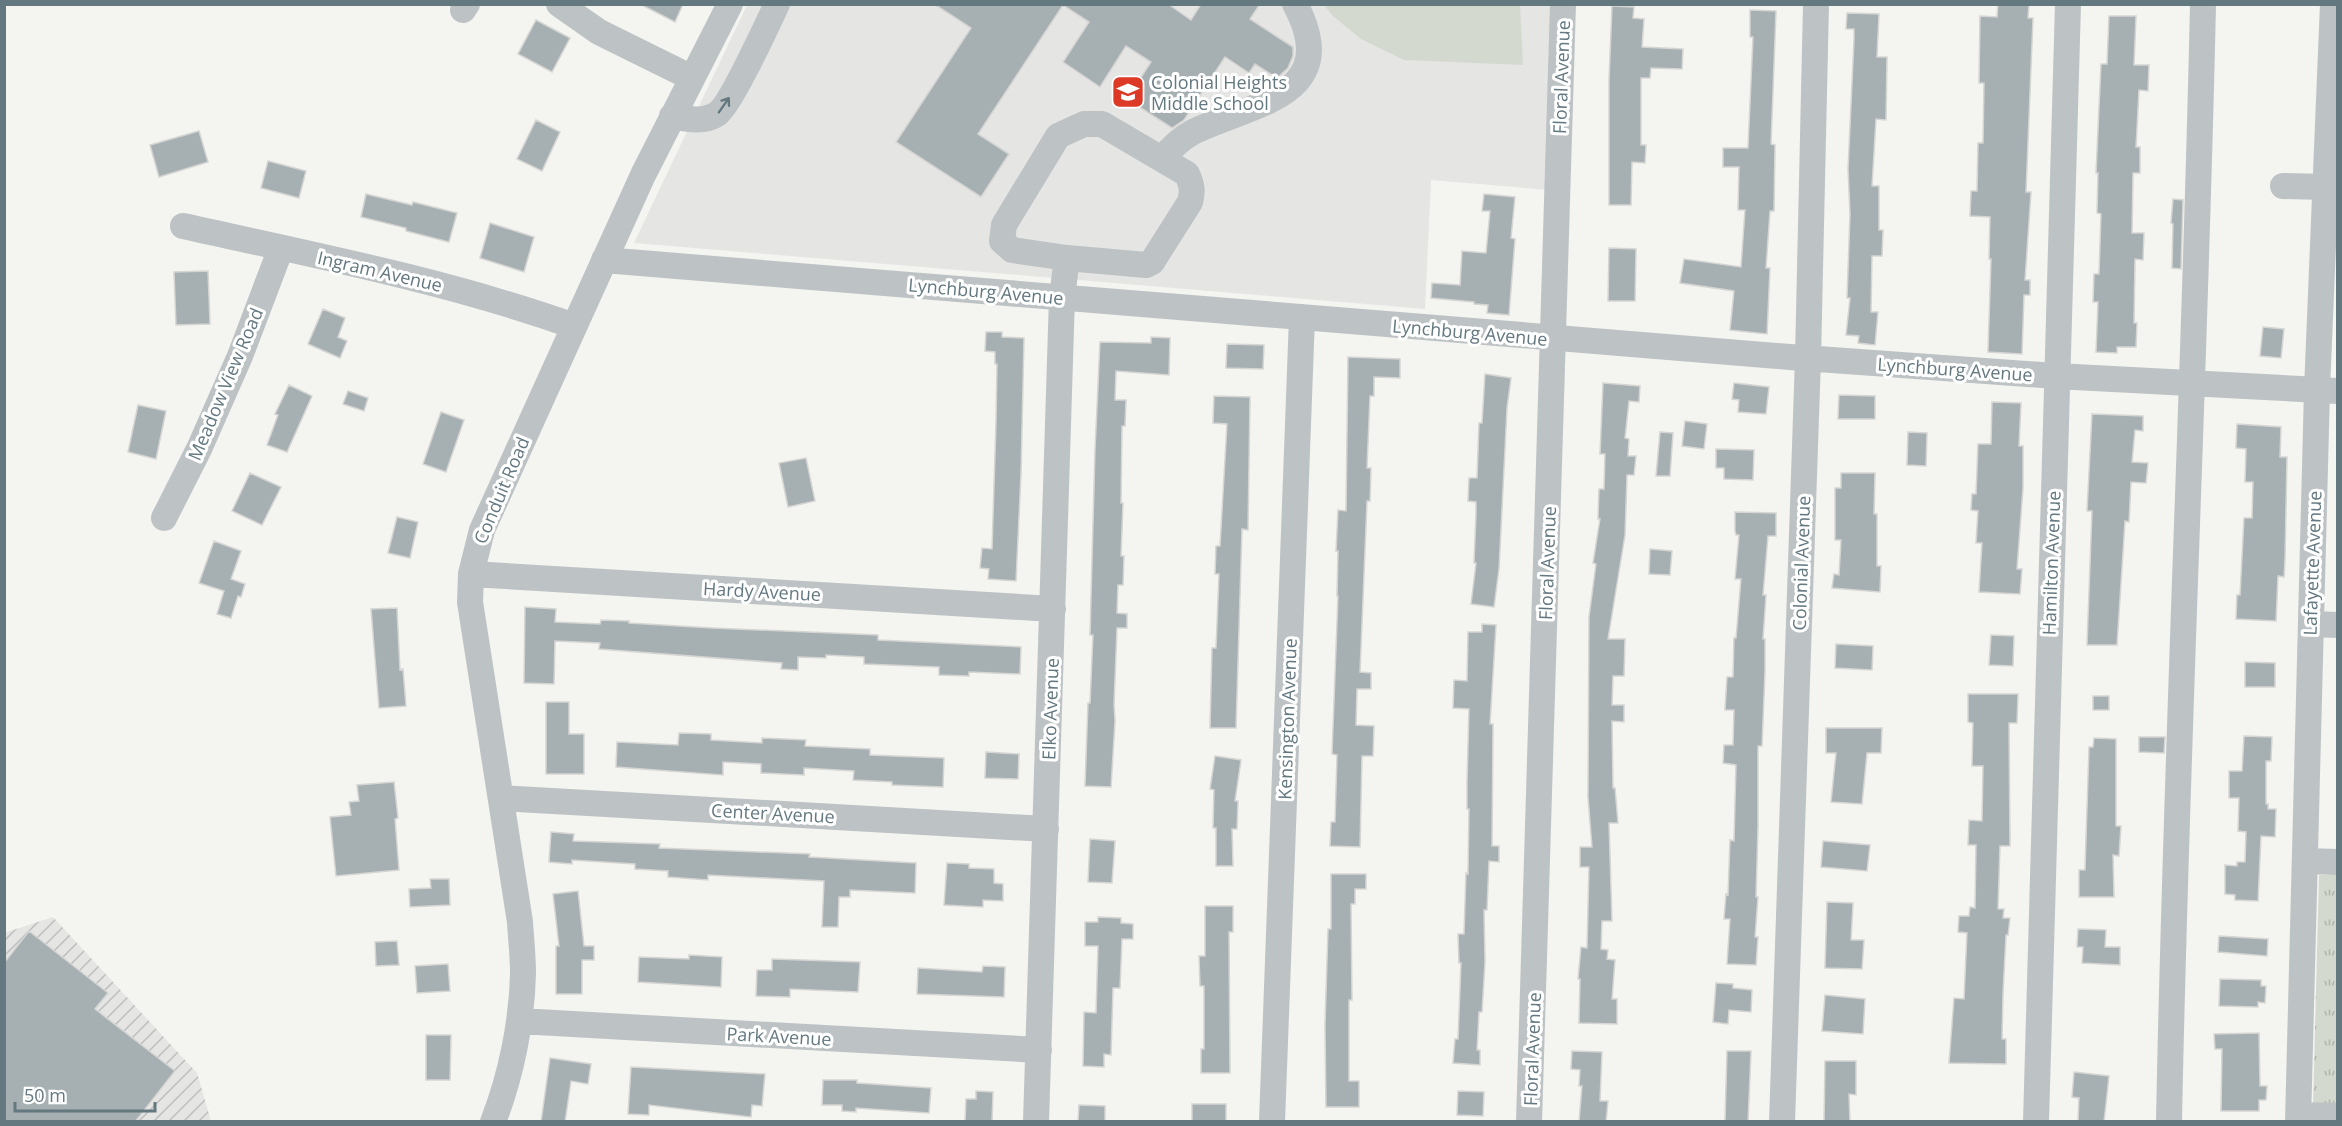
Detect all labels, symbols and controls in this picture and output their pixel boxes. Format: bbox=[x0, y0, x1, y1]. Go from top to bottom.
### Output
street label: Floral Avenue bbox=[1547, 20, 1575, 134]
place label: Colonial Heights Middle School bbox=[1151, 70, 1287, 115]
school or university icon: Colonial Heights Middle School bbox=[1110, 74, 1146, 110]
one-way arrow bbox=[718, 97, 730, 113]
street label: Ingram Avenue bbox=[315, 245, 445, 297]
street label: Lynchburg Avenue bbox=[907, 272, 1065, 310]
street label: Meadow View Road bbox=[182, 304, 268, 464]
street label: Lynchburg Avenue bbox=[1391, 313, 1549, 351]
street label: Lynchburg Avenue bbox=[1877, 352, 2033, 386]
street label: Conduit Road bbox=[468, 433, 534, 547]
street label: Hamilton Avenue bbox=[2036, 490, 2066, 636]
street label: Lafayette Avenue bbox=[2297, 490, 2327, 636]
street label: Colonial Avenue bbox=[1787, 495, 1815, 631]
street label: Floral Avenue bbox=[1533, 506, 1561, 620]
street label: Hardy Avenue bbox=[702, 576, 822, 606]
street label: Kensington Avenue bbox=[1272, 638, 1302, 800]
street label: Elko Avenue bbox=[1036, 658, 1064, 760]
street label: Center Avenue bbox=[711, 798, 835, 828]
street label: Floral Avenue bbox=[1518, 992, 1546, 1106]
street label: Park Avenue bbox=[726, 1021, 832, 1051]
scale bar bbox=[15, 1075, 154, 1113]
text: 50 m bbox=[24, 1083, 66, 1107]

